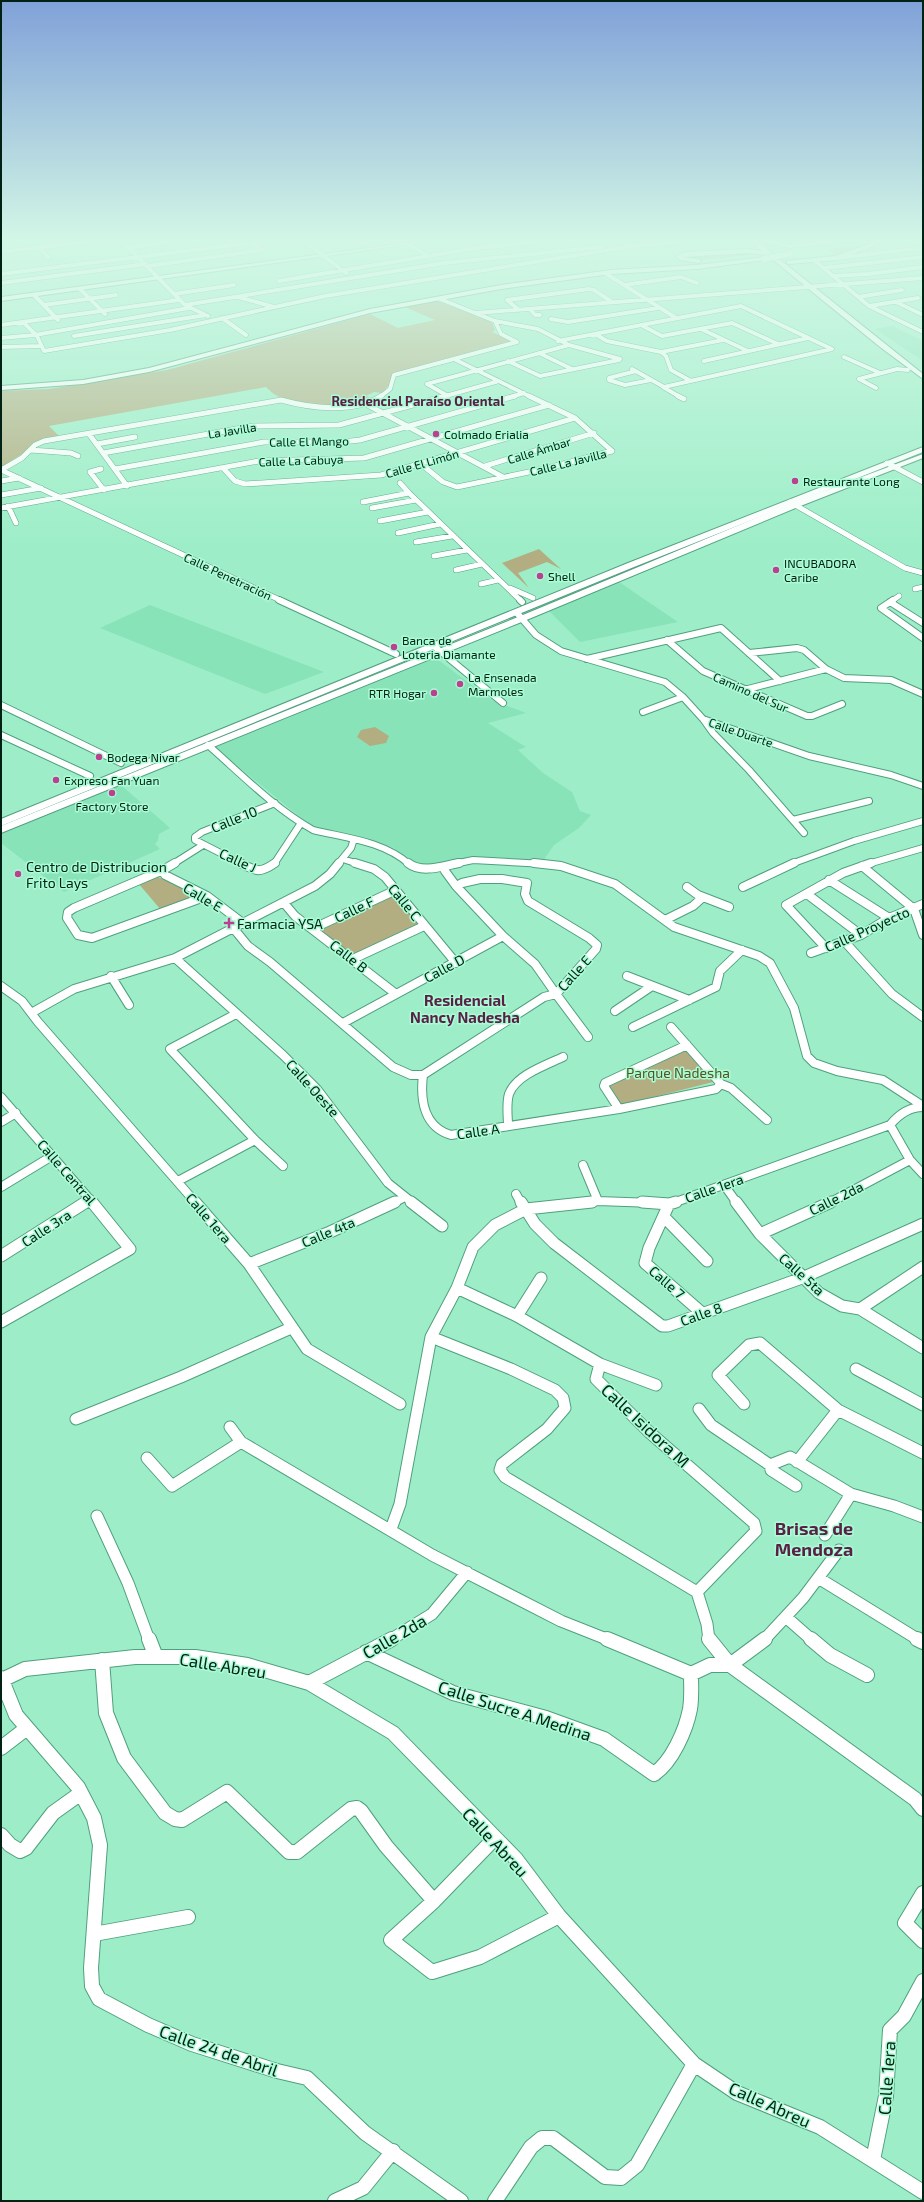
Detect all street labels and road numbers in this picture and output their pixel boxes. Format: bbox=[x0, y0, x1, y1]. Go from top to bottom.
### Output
street label: La Javilla bbox=[207, 419, 257, 441]
street label: Calle El Mango bbox=[269, 433, 349, 449]
street label: Calle Ámbar bbox=[506, 434, 573, 466]
street label: Calle El Limón bbox=[384, 446, 460, 480]
street label: Calle La Javilla bbox=[528, 446, 608, 478]
street label: Calle La Cabuya bbox=[258, 452, 344, 468]
street label: Calle Penetración bbox=[182, 550, 274, 602]
street label: Camino del Sur bbox=[711, 669, 791, 715]
street label: Calle Duarte bbox=[707, 714, 775, 750]
street label: Calle 10 bbox=[208, 802, 260, 836]
street label: Calle J bbox=[217, 844, 259, 876]
street label: Calle E bbox=[180, 879, 226, 915]
street label: Calle C bbox=[385, 880, 425, 924]
street label: Calle F bbox=[331, 892, 377, 926]
street label: Calle Proyecto bbox=[822, 903, 912, 955]
street label: Calle B bbox=[327, 936, 371, 976]
street label: Calle D bbox=[421, 950, 467, 986]
street label: Calle E bbox=[553, 951, 595, 994]
street label: Calle Oeste bbox=[283, 1056, 343, 1120]
street label: Calle A bbox=[456, 1120, 501, 1142]
street label: Calle Central bbox=[34, 1136, 101, 1209]
street label: Calle 1era bbox=[682, 1170, 746, 1206]
street label: Calle 2da bbox=[806, 1178, 866, 1218]
street label: Calle 1era bbox=[183, 1189, 235, 1247]
street label: Calle 3ra bbox=[18, 1206, 74, 1250]
street label: Calle 4ta bbox=[299, 1213, 357, 1251]
street label: Calle 5ta bbox=[776, 1249, 828, 1299]
street label: Calle 7 bbox=[646, 1262, 688, 1302]
street label: Calle 8 bbox=[678, 1299, 724, 1329]
street label: Calle Isidora M bbox=[598, 1379, 694, 1471]
street label: Calle 2da bbox=[358, 1610, 430, 1662]
street label: Calle Abreu bbox=[178, 1648, 268, 1682]
street label: Calle Sucre A Medina bbox=[436, 1676, 594, 1744]
street label: Calle Abreu bbox=[459, 1803, 533, 1881]
street label: Calle 24 de Abril bbox=[157, 2020, 281, 2080]
street label: Calle 1era bbox=[873, 2040, 899, 2116]
street label: Calle Abreu bbox=[726, 2077, 814, 2131]

